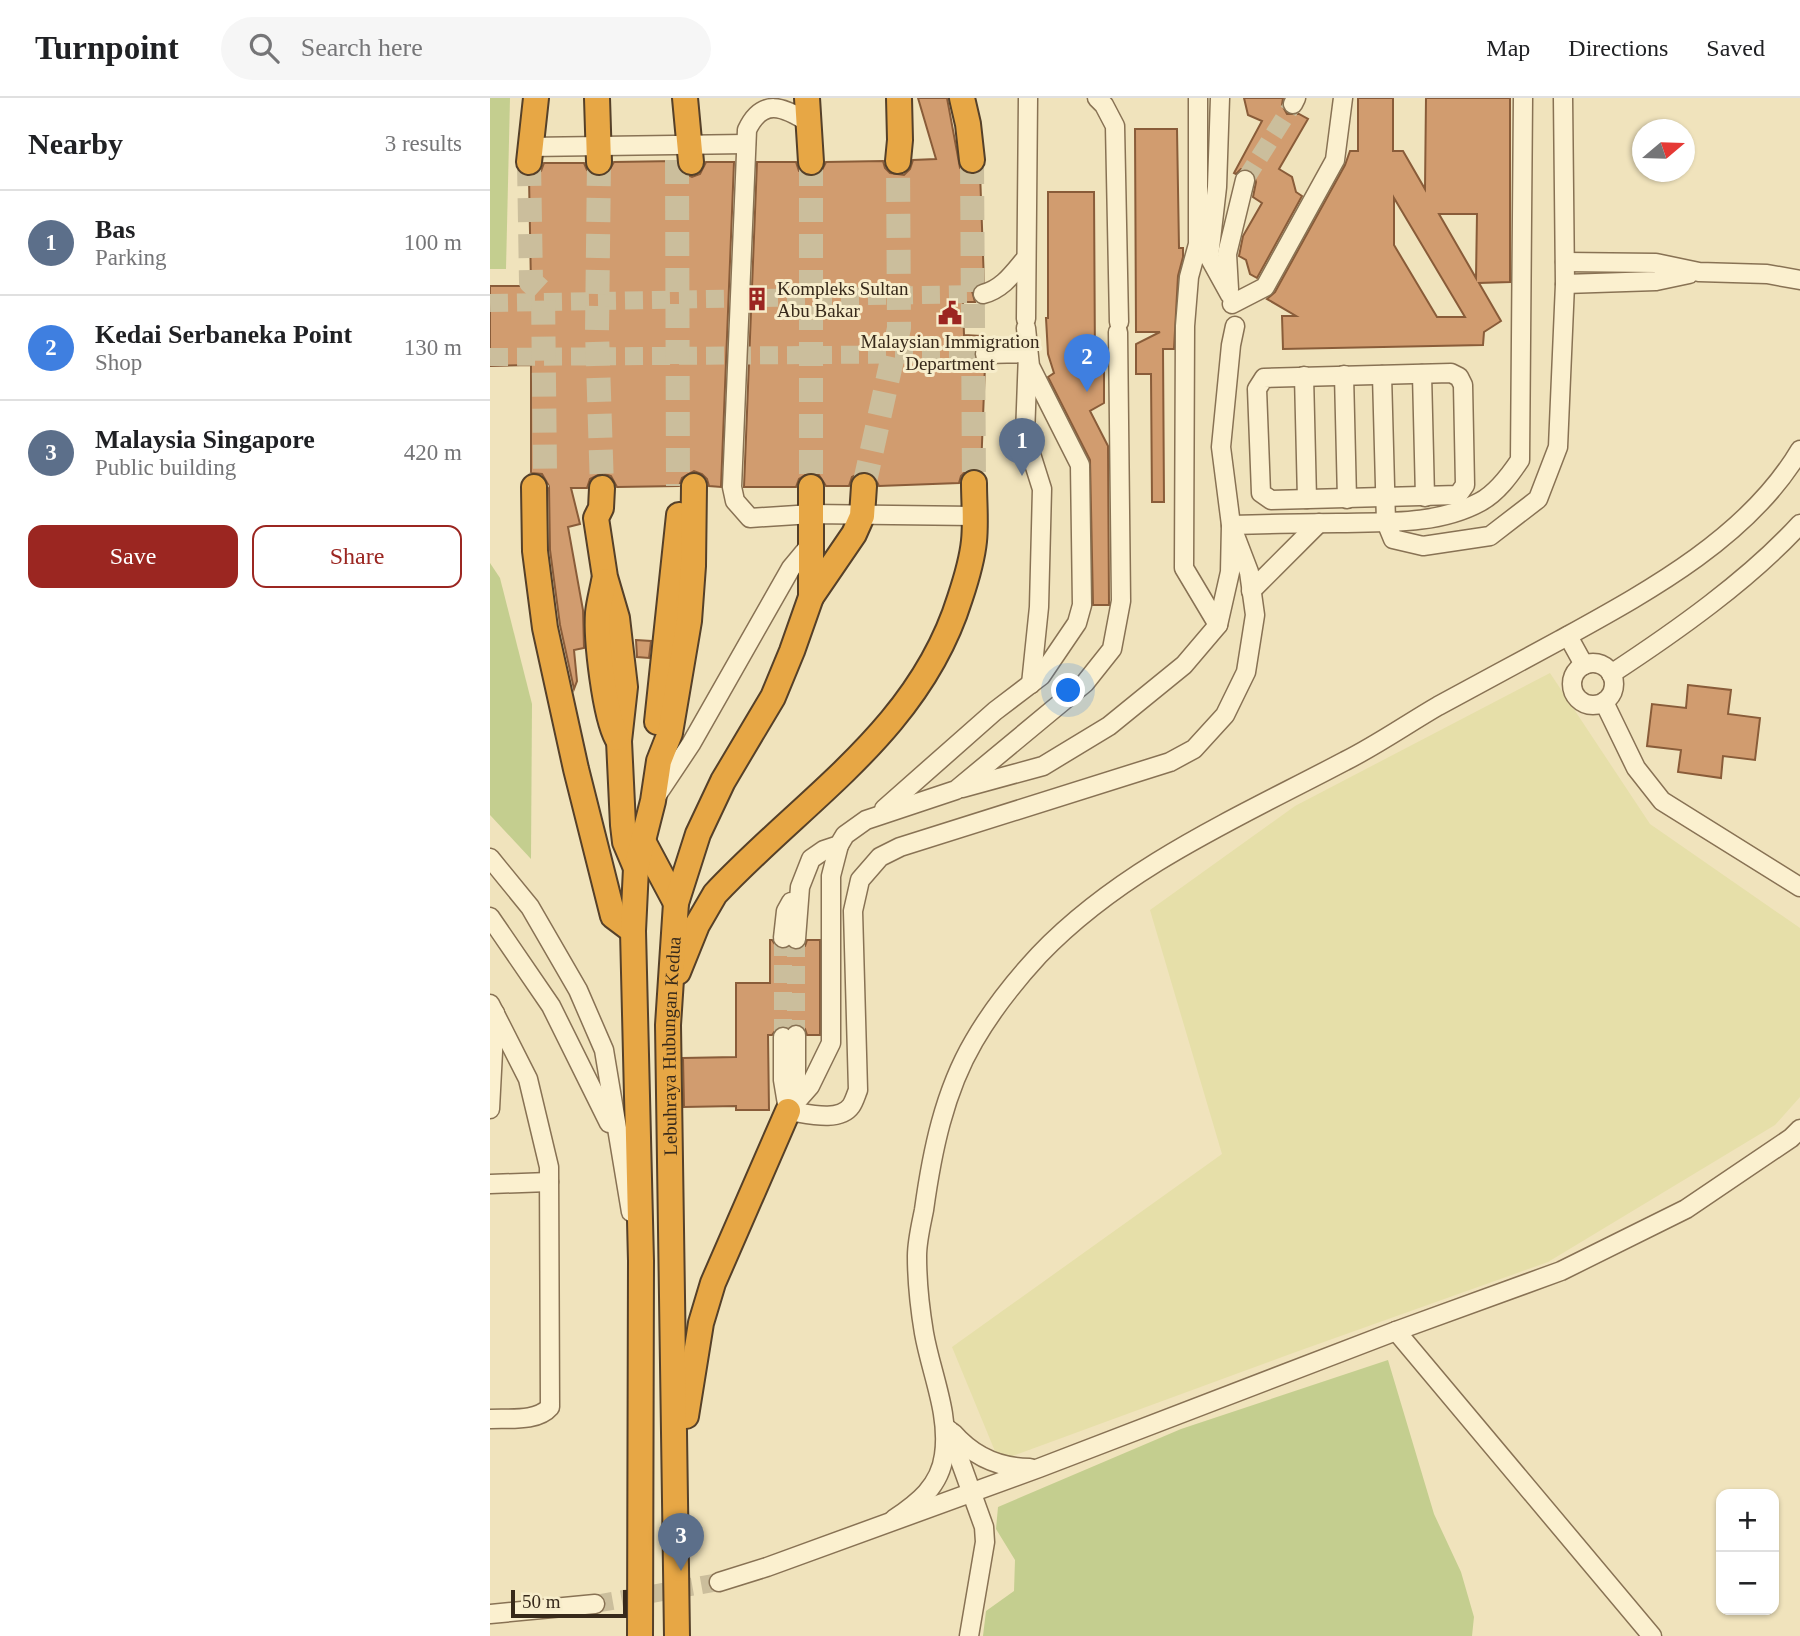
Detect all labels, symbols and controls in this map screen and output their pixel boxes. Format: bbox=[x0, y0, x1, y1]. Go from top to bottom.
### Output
search box bbox=[221, 17, 711, 80]
icon: search bbox=[245, 29, 283, 67]
text: Turnpoint bbox=[35, 30, 179, 66]
text: Search here bbox=[301, 33, 423, 62]
text: Map bbox=[1486, 35, 1530, 61]
text: Directions bbox=[1568, 35, 1668, 61]
text: Saved bbox=[1706, 35, 1765, 61]
north arrow bbox=[1632, 119, 1695, 182]
text: Nearby bbox=[28, 127, 123, 160]
text: 3 results bbox=[385, 131, 462, 156]
text: Bas bbox=[95, 215, 135, 244]
text: 1 bbox=[45, 230, 57, 255]
text: 100 m bbox=[404, 230, 462, 255]
text: Parking bbox=[95, 245, 167, 270]
place label: Kompleks Sultan Abu Bakar bbox=[777, 278, 909, 321]
building icon: Kompleks Sultan Abu Bakar bbox=[743, 285, 771, 313]
public building icon: Malaysian Immigration Department bbox=[936, 299, 964, 327]
text: Kedai Serbaneka Point bbox=[95, 320, 352, 349]
place label: Malaysian Immigration Department bbox=[861, 331, 1040, 374]
pin: 2 bbox=[1064, 334, 1110, 392]
text: 2 bbox=[45, 335, 57, 360]
text: 130 m bbox=[404, 335, 462, 360]
text: Shop bbox=[95, 350, 142, 375]
pin: 1 bbox=[999, 418, 1045, 476]
text: Malaysia Singapore bbox=[95, 425, 315, 454]
text: 3 bbox=[45, 440, 57, 465]
text: 420 m bbox=[404, 440, 462, 465]
text: Public building bbox=[95, 455, 236, 480]
button: Save bbox=[28, 525, 238, 588]
button: Share bbox=[252, 525, 462, 588]
your location bbox=[1051, 673, 1085, 707]
street label: Lebuhraya Hubungan Kedua bbox=[658, 935, 685, 1156]
map controls bbox=[1716, 1489, 1779, 1615]
button: + bbox=[1716, 1489, 1779, 1552]
pin: 3 bbox=[658, 1513, 704, 1571]
button: − bbox=[1716, 1552, 1779, 1615]
scale bar bbox=[511, 1587, 626, 1619]
text: 50 m bbox=[522, 1591, 561, 1612]

